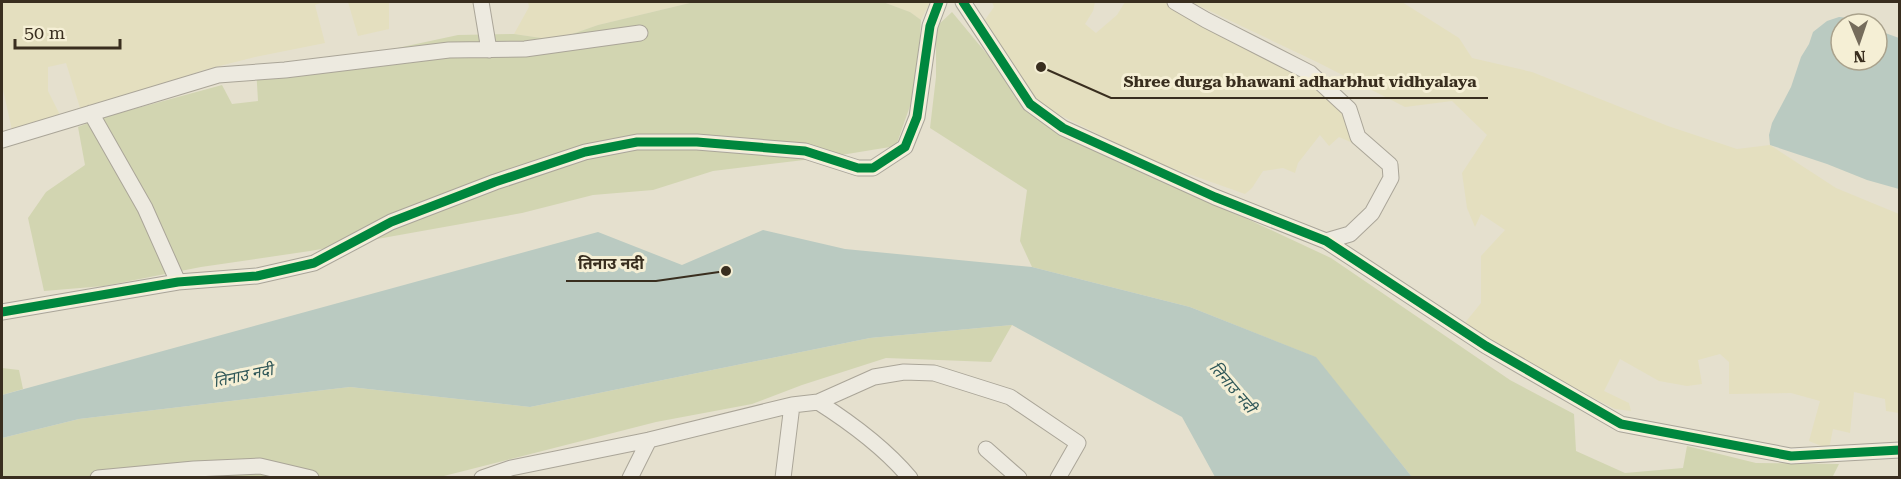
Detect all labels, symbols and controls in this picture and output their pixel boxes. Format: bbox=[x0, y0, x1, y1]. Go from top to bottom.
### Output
scale bar bbox=[15, 12, 120, 50]
north arrow bbox=[1829, 12, 1889, 72]
text: 50 m bbox=[24, 22, 65, 43]
text: N bbox=[1853, 47, 1866, 66]
callout: Shree durga bhawani adharbhut vidhyalaya bbox=[1111, 64, 1488, 98]
text: Shree durga bhawani adharbhut vidhyalaya bbox=[1123, 72, 1477, 91]
callout: तिनाउ नदी bbox=[566, 247, 656, 281]
text: तिनाउ नदी bbox=[578, 254, 644, 273]
water label: तिनाउ नदी bbox=[1206, 358, 1262, 419]
water label: तिनाउ नदी bbox=[211, 359, 278, 391]

